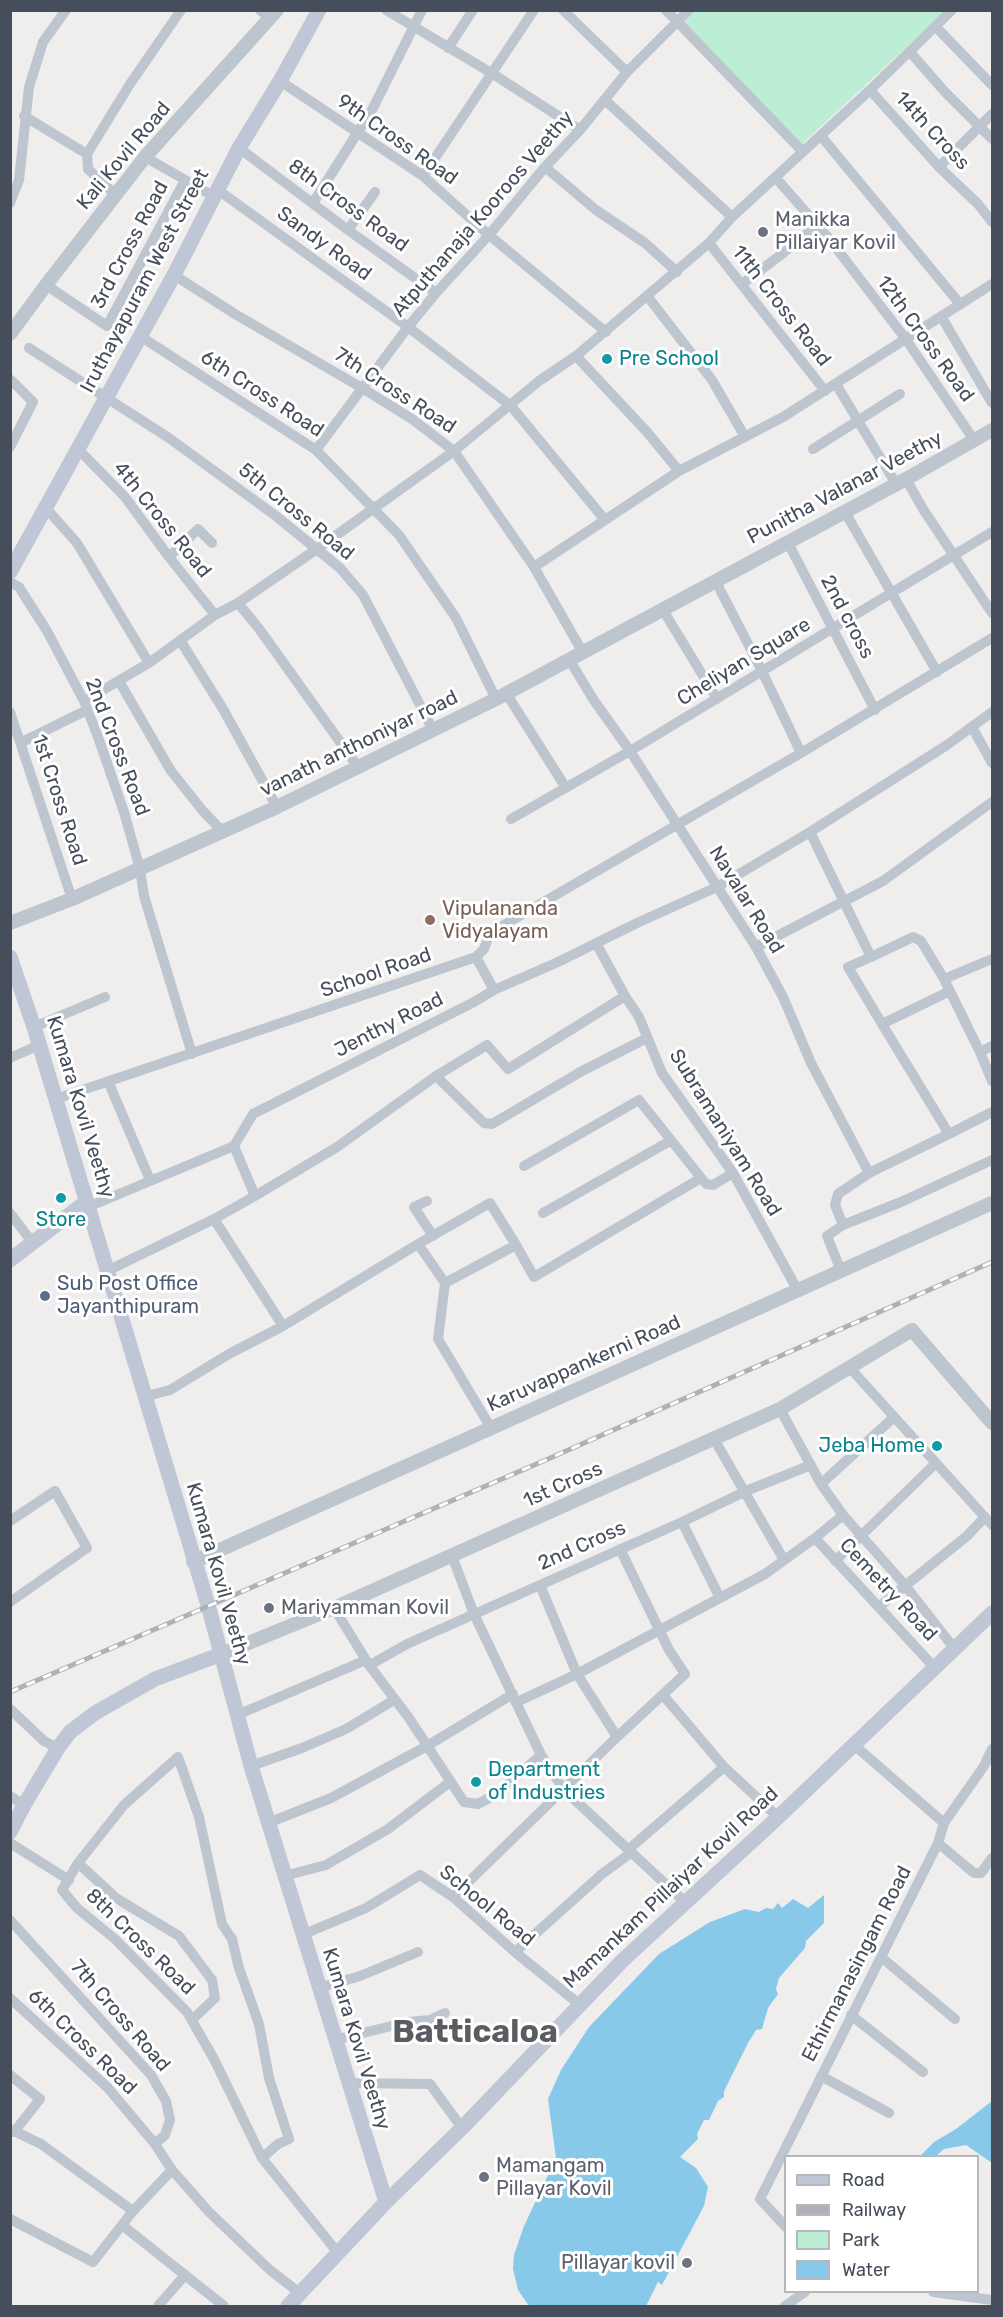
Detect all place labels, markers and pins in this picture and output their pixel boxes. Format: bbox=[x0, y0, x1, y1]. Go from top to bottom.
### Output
place label: Manikka Pillaiyar Kovil bbox=[775, 208, 896, 255]
marker: Manikka Pillaiyar Kovil bbox=[756, 225, 770, 239]
place label: Pre School bbox=[619, 347, 719, 371]
marker: Pre School bbox=[600, 352, 614, 366]
place label: Vipulananda Vidyalayam bbox=[442, 897, 558, 944]
marker: Vipulananda Vidyalayam bbox=[423, 913, 437, 927]
marker: Store bbox=[54, 1191, 68, 1205]
place label: Store bbox=[36, 1208, 86, 1232]
place label: Sub Post Office Jayanthipuram bbox=[57, 1272, 199, 1319]
marker: Sub Post Office Jayanthipuram bbox=[38, 1289, 52, 1303]
place label: Jeba Home bbox=[819, 1434, 925, 1458]
marker: Jeba Home bbox=[930, 1439, 944, 1453]
place label: Mariyamman Kovil bbox=[281, 1596, 449, 1620]
marker: Mariyamman Kovil bbox=[262, 1601, 276, 1615]
place label: Department of Industries bbox=[488, 1758, 605, 1805]
marker: Department of Industries bbox=[469, 1775, 483, 1789]
place label: Mamangam Pillayar Kovil bbox=[496, 2154, 612, 2201]
marker: Mamangam Pillayar Kovil bbox=[477, 2170, 491, 2184]
place label: Pillayar kovil bbox=[561, 2251, 675, 2275]
marker: Pillayar kovil bbox=[680, 2256, 694, 2270]

